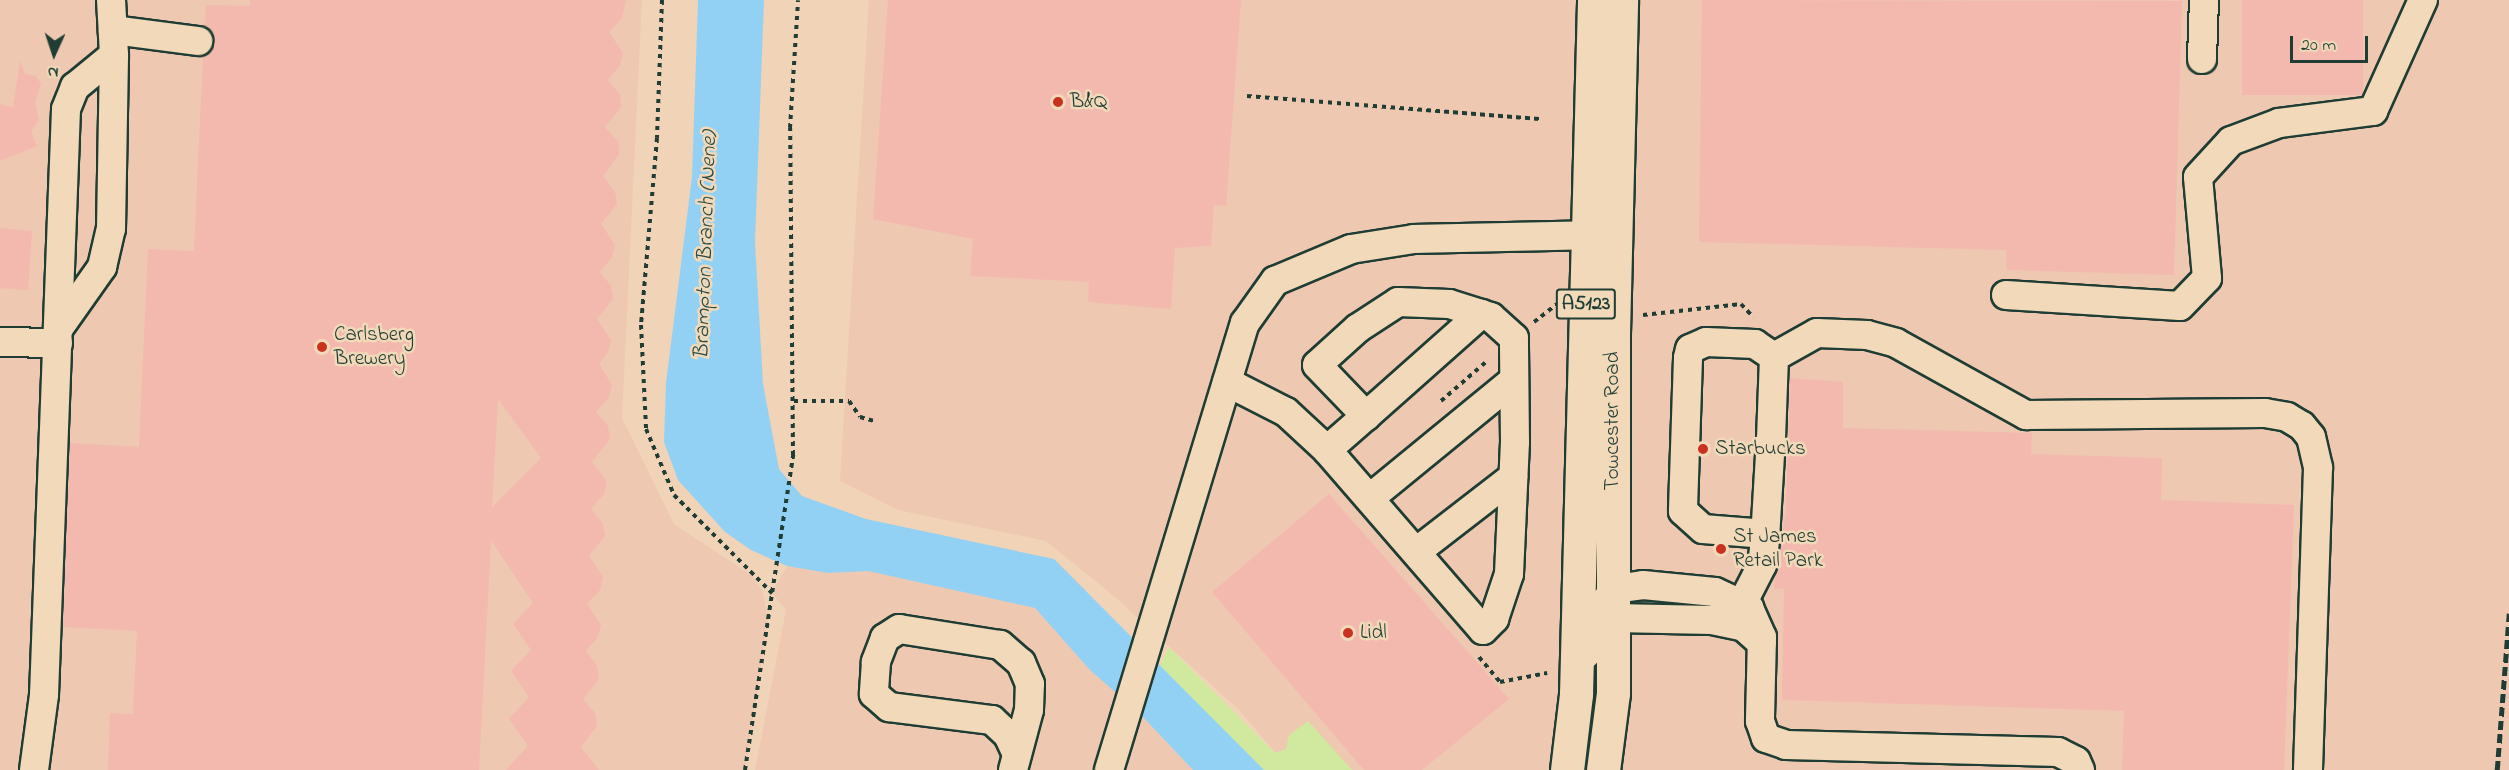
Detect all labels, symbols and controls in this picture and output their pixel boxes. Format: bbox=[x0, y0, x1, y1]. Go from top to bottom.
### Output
north arrow bbox=[24, 24, 84, 84]
scale bar bbox=[2293, 24, 2371, 62]
text: 20 m bbox=[2301, 33, 2336, 59]
text: N bbox=[47, 60, 59, 84]
place label: B&Q bbox=[1070, 89, 1107, 115]
marker: B&Q bbox=[1051, 95, 1065, 109]
water label: Brampton Branch (Nene) bbox=[690, 130, 724, 360]
road number: A5123 bbox=[1554, 287, 1618, 321]
place label: Carlsberg Brewery bbox=[334, 322, 414, 372]
marker: Carlsberg Brewery bbox=[315, 340, 329, 354]
street label: Towcester Road bbox=[1600, 352, 1626, 490]
place label: Starbucks bbox=[1715, 436, 1806, 462]
marker: Starbucks bbox=[1696, 442, 1710, 456]
place label: St James Retail Park bbox=[1733, 524, 1823, 574]
marker: St James Retail Park bbox=[1714, 542, 1728, 556]
place label: Lidl bbox=[1360, 620, 1387, 646]
marker: Lidl bbox=[1341, 626, 1355, 640]

